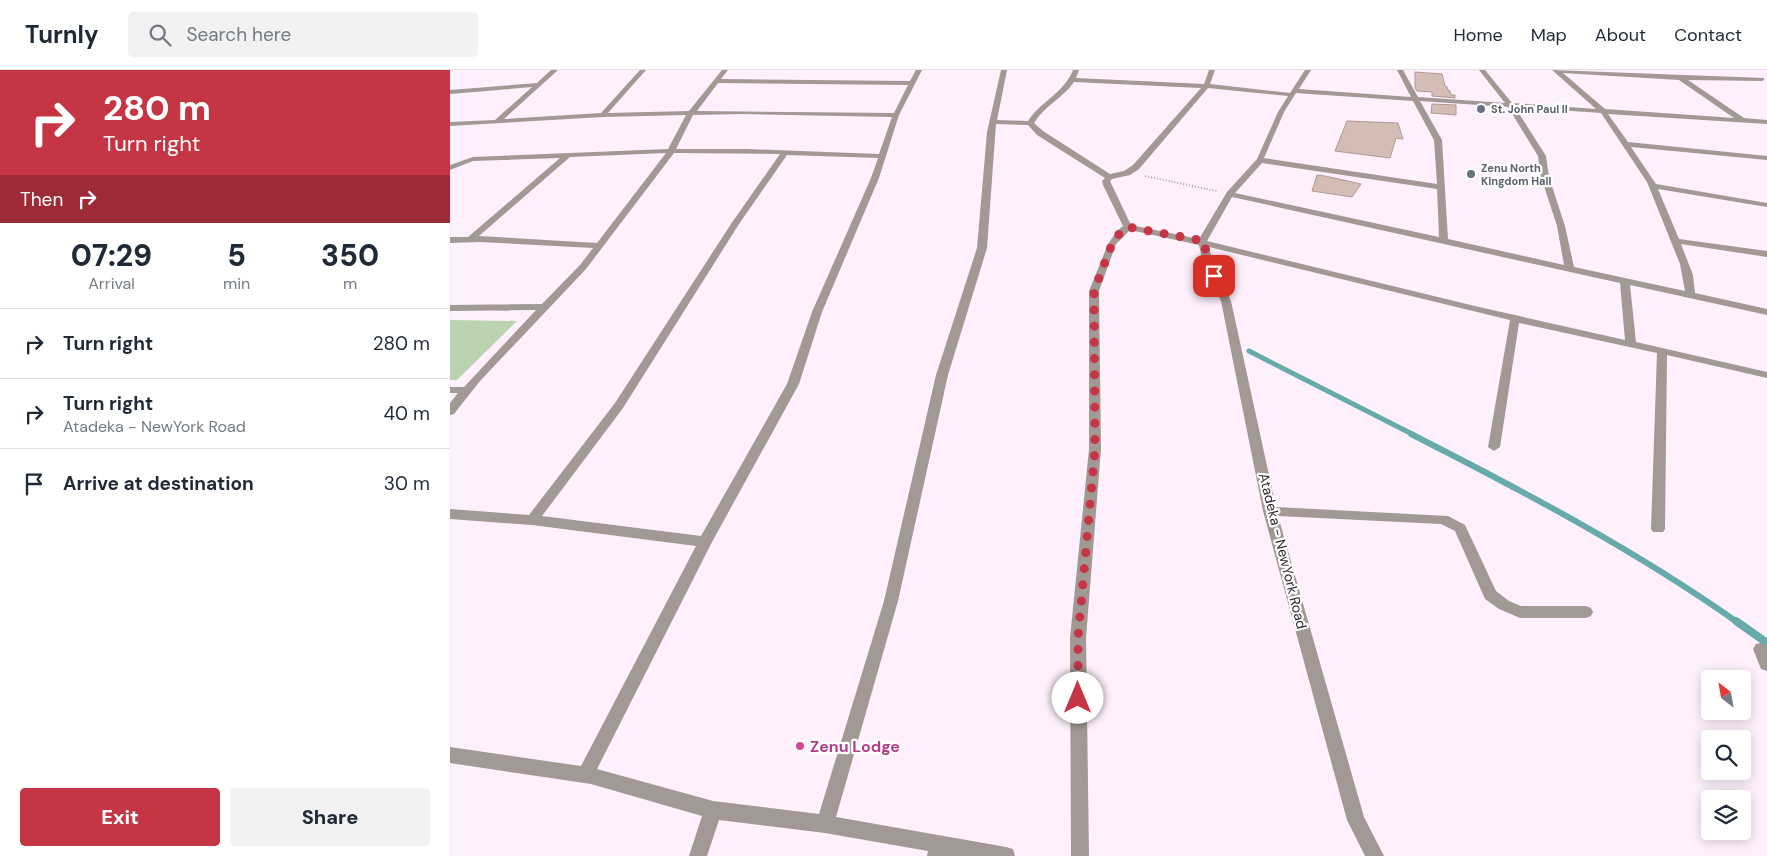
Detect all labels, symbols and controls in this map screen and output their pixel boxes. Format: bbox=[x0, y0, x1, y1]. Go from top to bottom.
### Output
search box bbox=[128, 12, 478, 57]
text: Turnly bbox=[25, 19, 98, 50]
icon: search bbox=[146, 21, 174, 49]
text: Search here bbox=[186, 22, 291, 47]
text: Home bbox=[1453, 23, 1503, 47]
text: Map bbox=[1531, 23, 1567, 47]
text: About bbox=[1595, 23, 1646, 47]
text: Contact bbox=[1674, 23, 1742, 47]
text: 280 m bbox=[103, 85, 211, 131]
icon: right bbox=[20, 90, 85, 155]
place label: St. John Paul II bbox=[1491, 102, 1568, 116]
marker: St. John Paul II bbox=[1475, 103, 1487, 115]
text: Turn right bbox=[103, 129, 200, 158]
place label: Zenu North Kingdom Hall bbox=[1481, 161, 1551, 188]
marker: Zenu North Kingdom Hall bbox=[1465, 168, 1477, 180]
icon: right bbox=[73, 185, 101, 213]
text: Then bbox=[20, 187, 63, 212]
text: 07:29 bbox=[71, 236, 152, 275]
text: 5 bbox=[227, 236, 246, 275]
text: 350 bbox=[321, 236, 379, 275]
pin bbox=[1193, 255, 1235, 297]
icon: arrive bbox=[1200, 262, 1228, 290]
text: Arrival bbox=[88, 273, 135, 294]
text: min bbox=[223, 273, 250, 294]
text: m bbox=[343, 273, 357, 294]
icon: right bbox=[20, 330, 48, 358]
text: Turn right bbox=[63, 331, 153, 356]
text: 280 m bbox=[373, 331, 430, 356]
text: Turn right bbox=[63, 391, 153, 416]
icon: right bbox=[20, 400, 48, 428]
text: 40 m bbox=[383, 401, 430, 426]
text: Atadeka - NewYork Road bbox=[63, 416, 246, 437]
icon: arrive bbox=[20, 470, 48, 498]
text: Arrive at destination bbox=[63, 471, 254, 496]
text: 30 m bbox=[384, 471, 430, 496]
street label: Atadeka - NewYork Road bbox=[1255, 471, 1311, 631]
north arrow bbox=[1701, 670, 1751, 720]
map controls bbox=[1701, 670, 1751, 840]
position arrow bbox=[1051, 671, 1103, 723]
button: search bbox=[1701, 730, 1751, 780]
place label: Zenu Lodge bbox=[810, 736, 900, 757]
marker: Zenu Lodge bbox=[794, 740, 806, 752]
button: Exit bbox=[20, 788, 220, 846]
button: Share bbox=[230, 788, 430, 846]
button: layers bbox=[1701, 790, 1751, 840]

